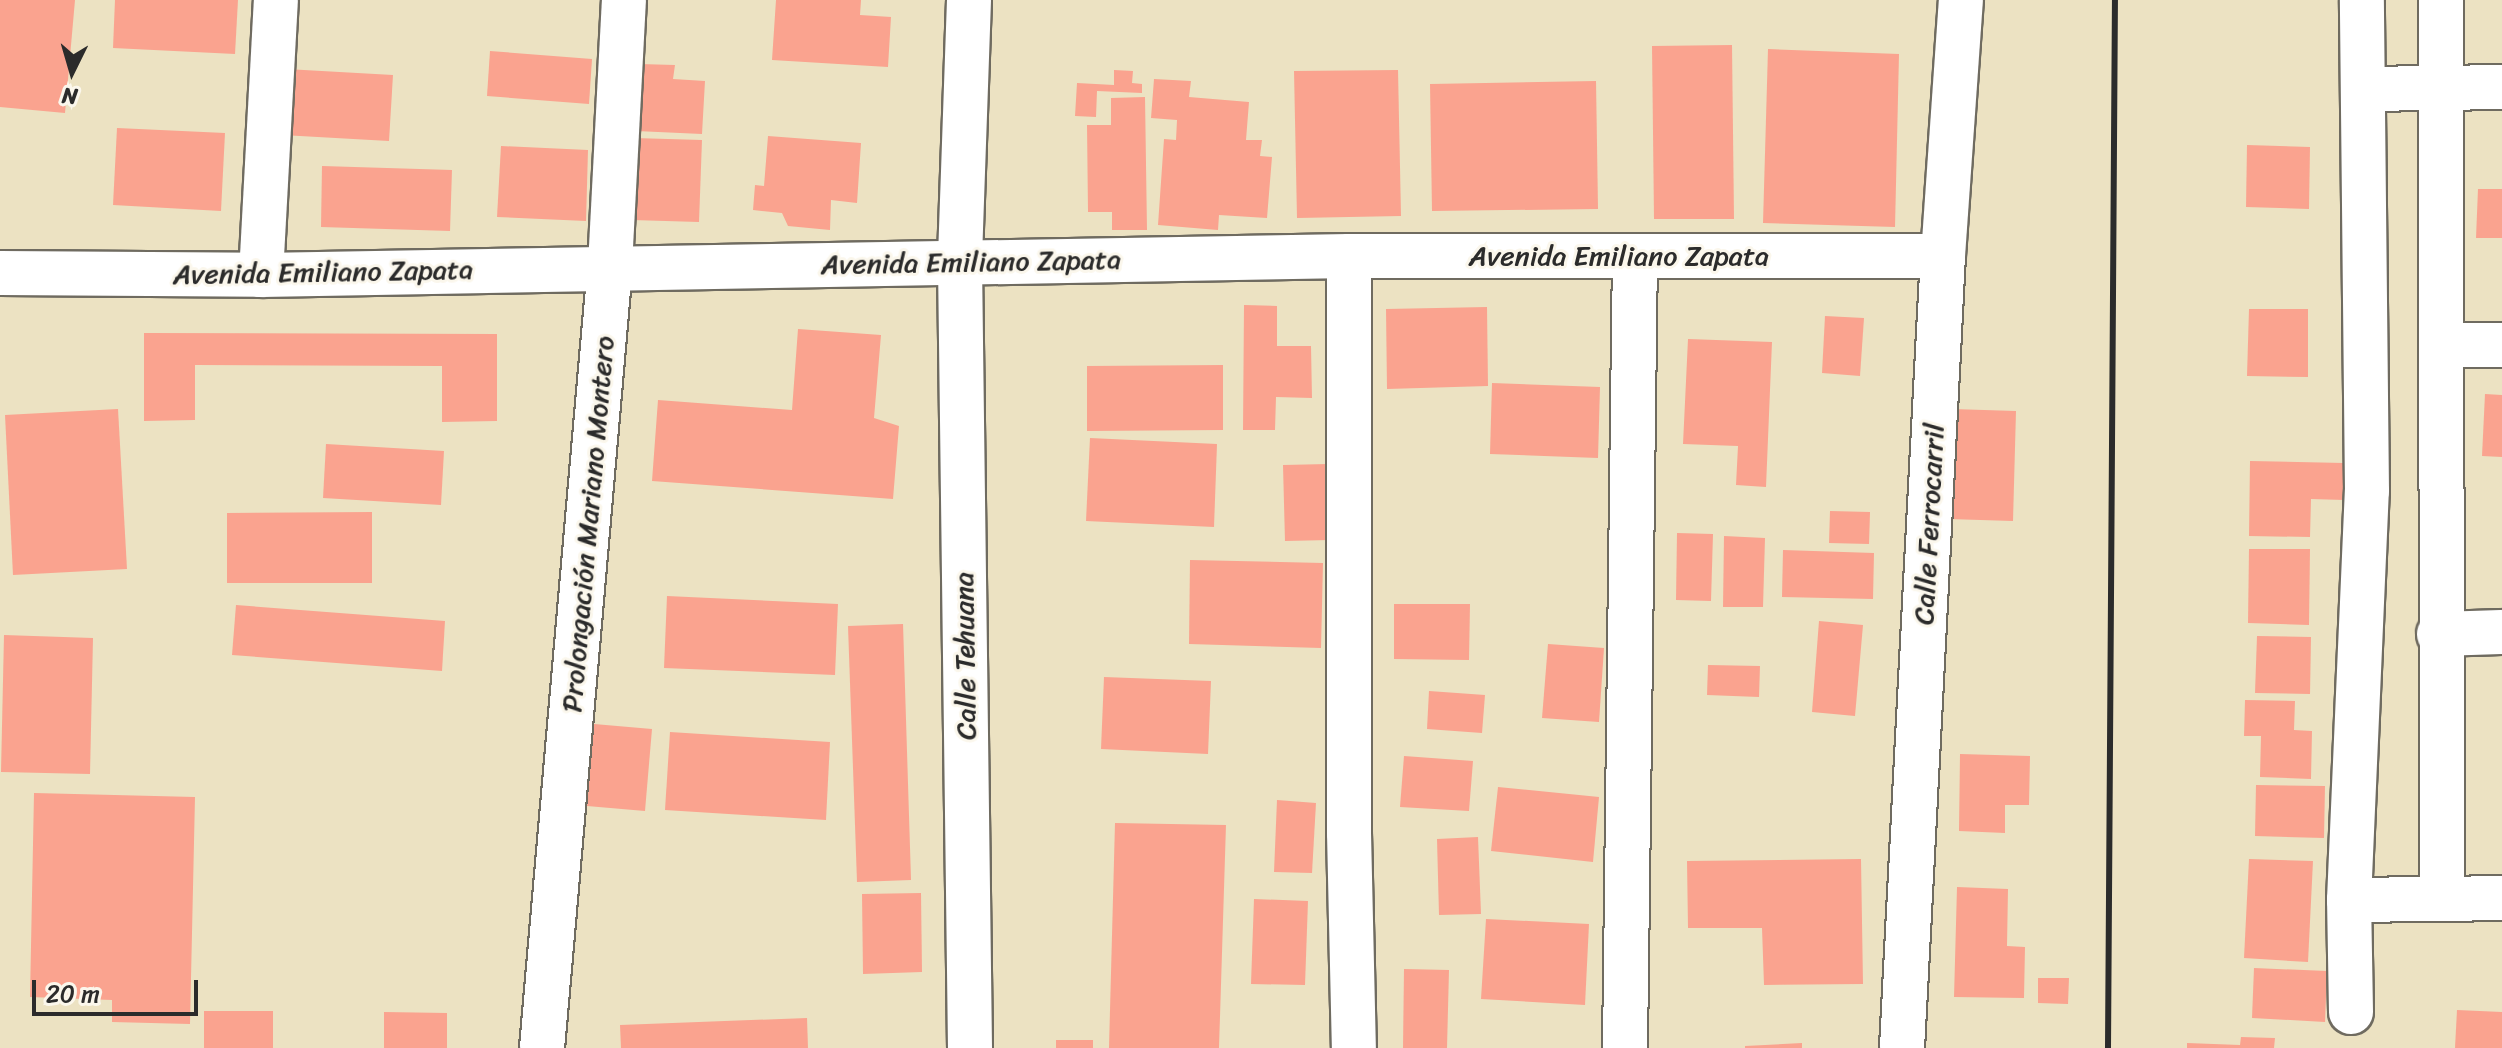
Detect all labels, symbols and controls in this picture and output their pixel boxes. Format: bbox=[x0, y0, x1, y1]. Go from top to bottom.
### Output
north arrow bbox=[32, 32, 112, 112]
text: N bbox=[61, 76, 79, 116]
street label: Avenida Emiliano Zapata bbox=[1469, 239, 1769, 273]
street label: Avenida Emiliano Zapata bbox=[821, 243, 1121, 281]
street label: Avenida Emiliano Zapata bbox=[173, 253, 473, 291]
street label: Prolongación Mariano Montero bbox=[555, 334, 621, 714]
street label: Calle Ferrocarril bbox=[1907, 422, 1951, 626]
street label: Calle Tehuana bbox=[947, 571, 983, 741]
scale bar bbox=[36, 964, 202, 1014]
text: 20 m bbox=[46, 973, 100, 1015]

